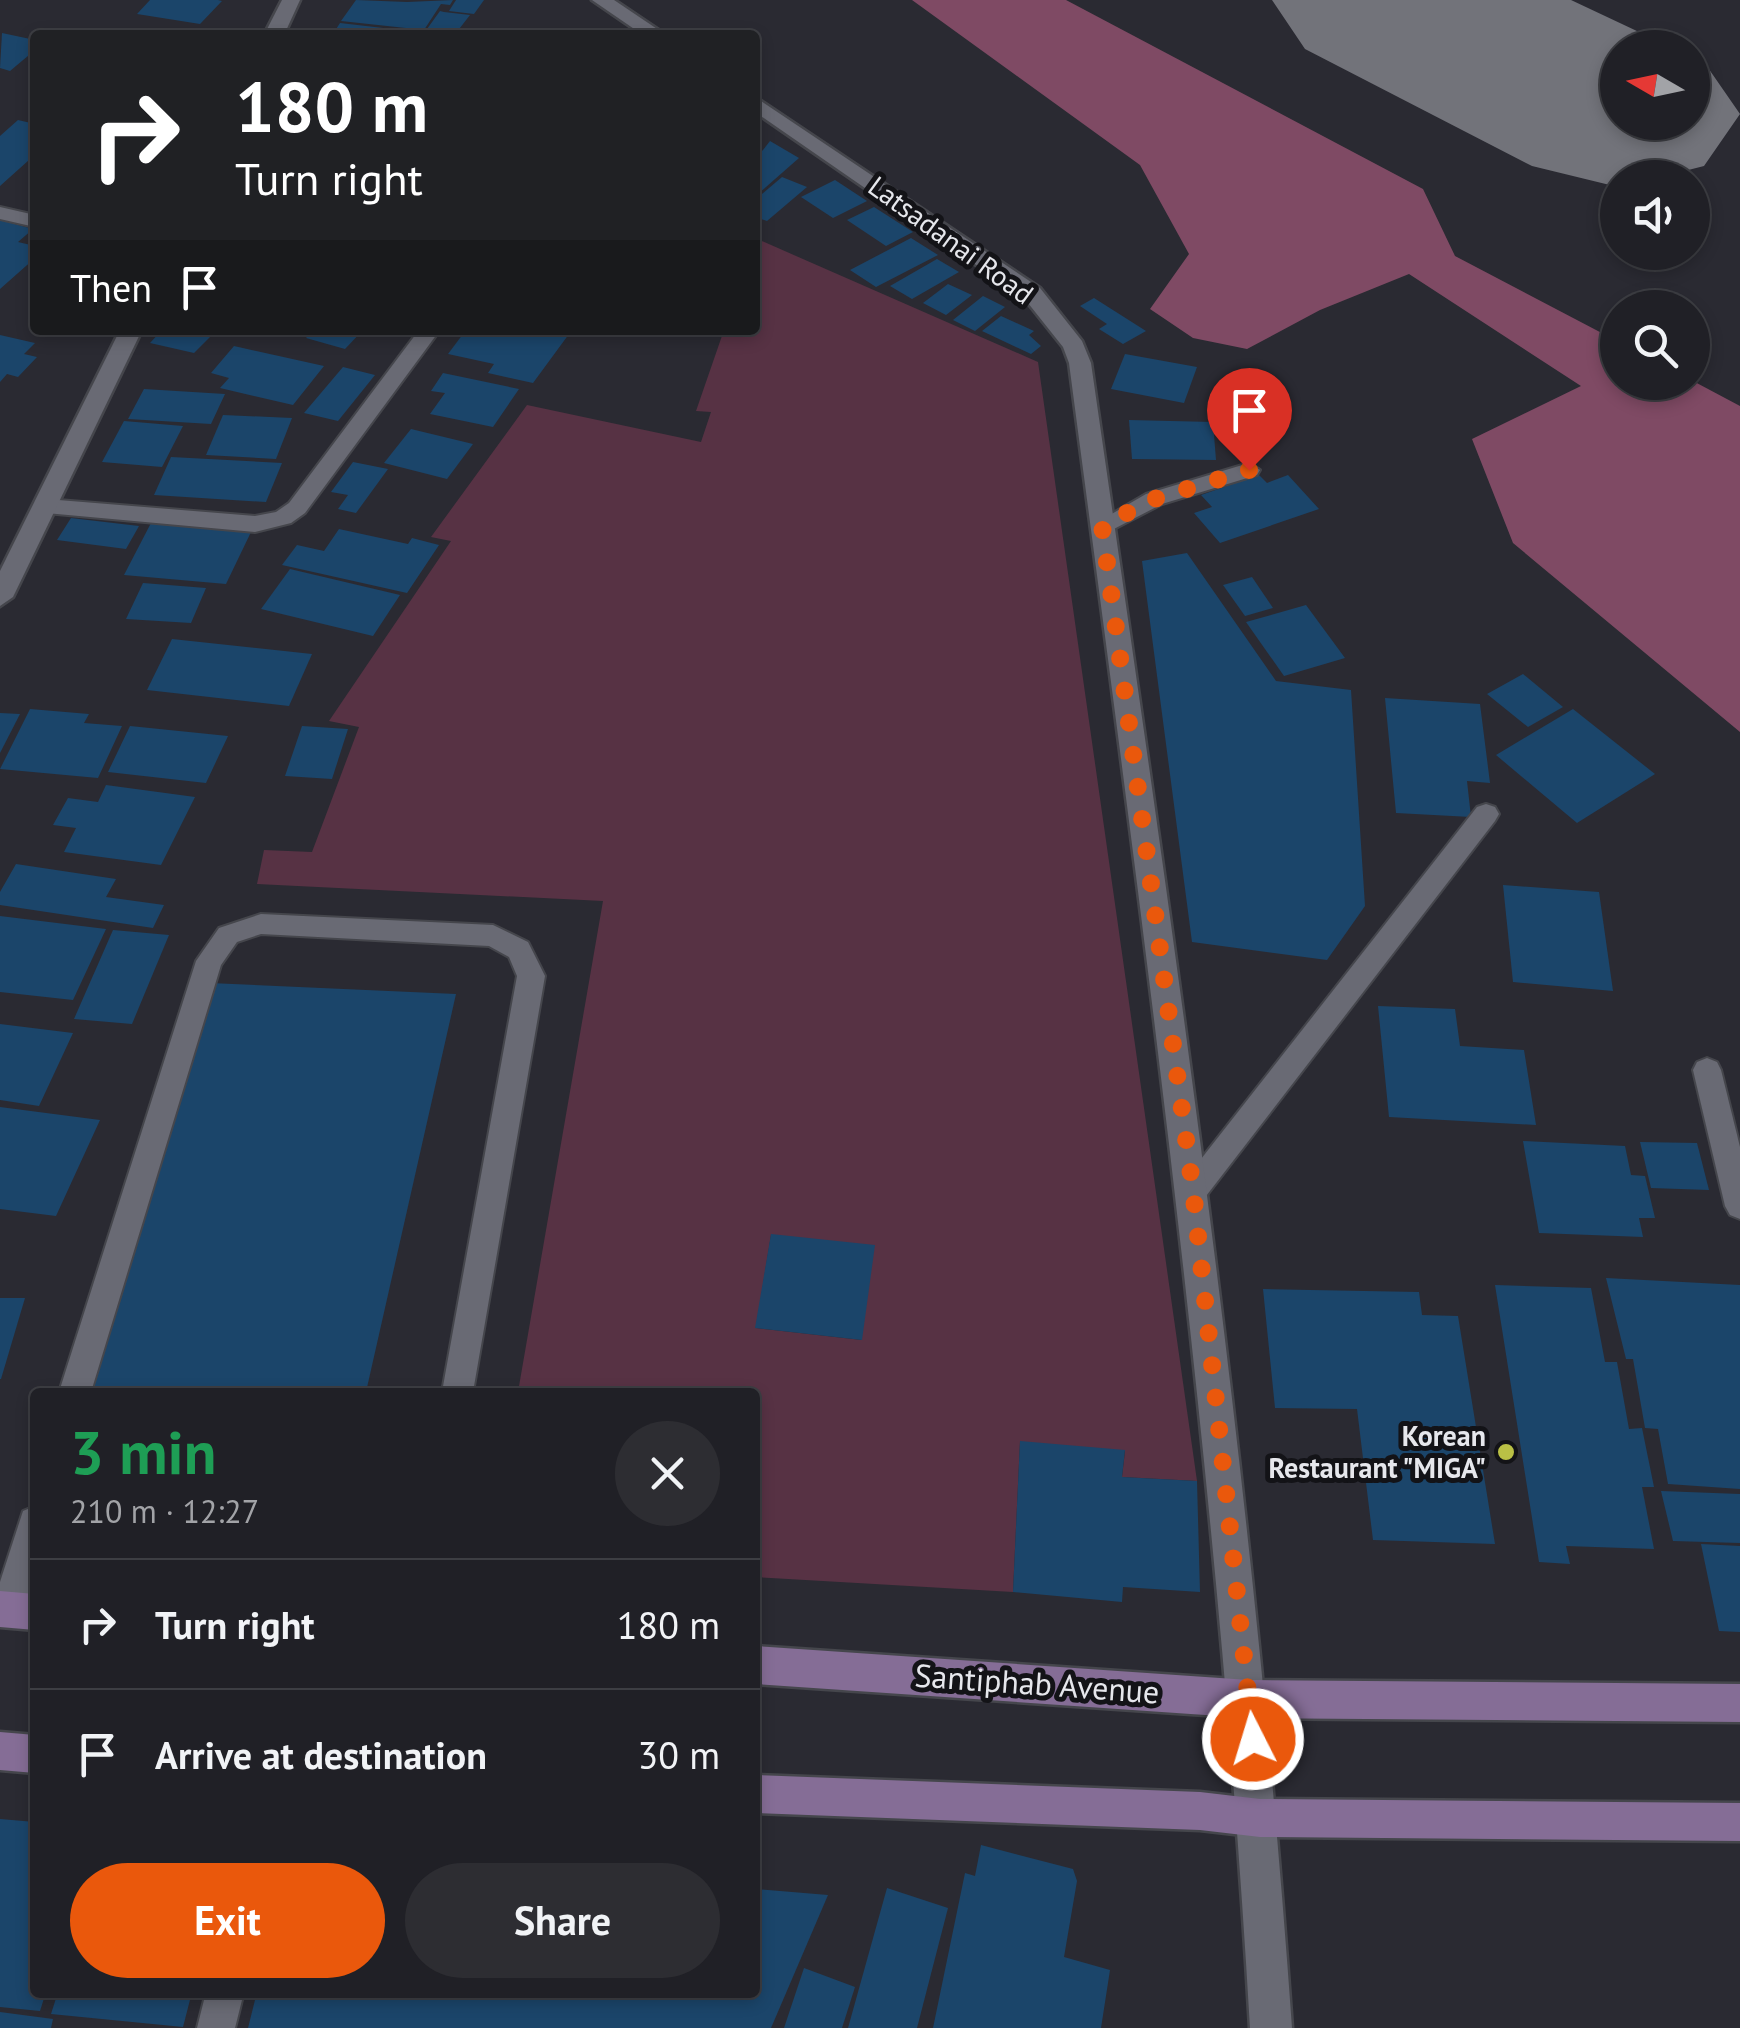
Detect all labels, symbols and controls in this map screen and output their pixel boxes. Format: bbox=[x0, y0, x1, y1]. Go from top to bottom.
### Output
north arrow bbox=[1600, 30, 1710, 140]
map controls bbox=[1600, 30, 1710, 400]
text: 180 m bbox=[235, 61, 428, 151]
icon: right bbox=[70, 70, 200, 200]
text: Turn right bbox=[235, 149, 423, 207]
button: sound bbox=[1600, 160, 1710, 270]
street label: Latsadanai Road bbox=[861, 167, 1041, 312]
icon: arrive bbox=[172, 260, 227, 315]
text: Then bbox=[70, 263, 152, 312]
button: search bbox=[1600, 290, 1710, 400]
pin bbox=[1207, 368, 1292, 471]
icon: arrive bbox=[1222, 383, 1277, 438]
text: 3 min bbox=[70, 1413, 216, 1491]
place label: Korean Restaurant "MIGA" bbox=[1269, 1417, 1486, 1486]
button: close bbox=[615, 1421, 720, 1526]
marker: Korean Restaurant "MIGA" bbox=[1495, 1441, 1517, 1463]
text: 210 m · 12:27 bbox=[70, 1490, 259, 1532]
icon: right bbox=[70, 1597, 125, 1652]
text: Turn right bbox=[155, 1600, 315, 1649]
text: 180 m bbox=[617, 1600, 720, 1649]
street label: Santiphab Avenue bbox=[913, 1654, 1161, 1713]
position arrow bbox=[1201, 1687, 1305, 1791]
icon: arrive bbox=[70, 1727, 125, 1782]
text: Arrive at destination bbox=[155, 1730, 487, 1779]
text: 30 m bbox=[638, 1730, 720, 1779]
button: Exit bbox=[70, 1863, 385, 1978]
button: Share bbox=[405, 1863, 720, 1978]

